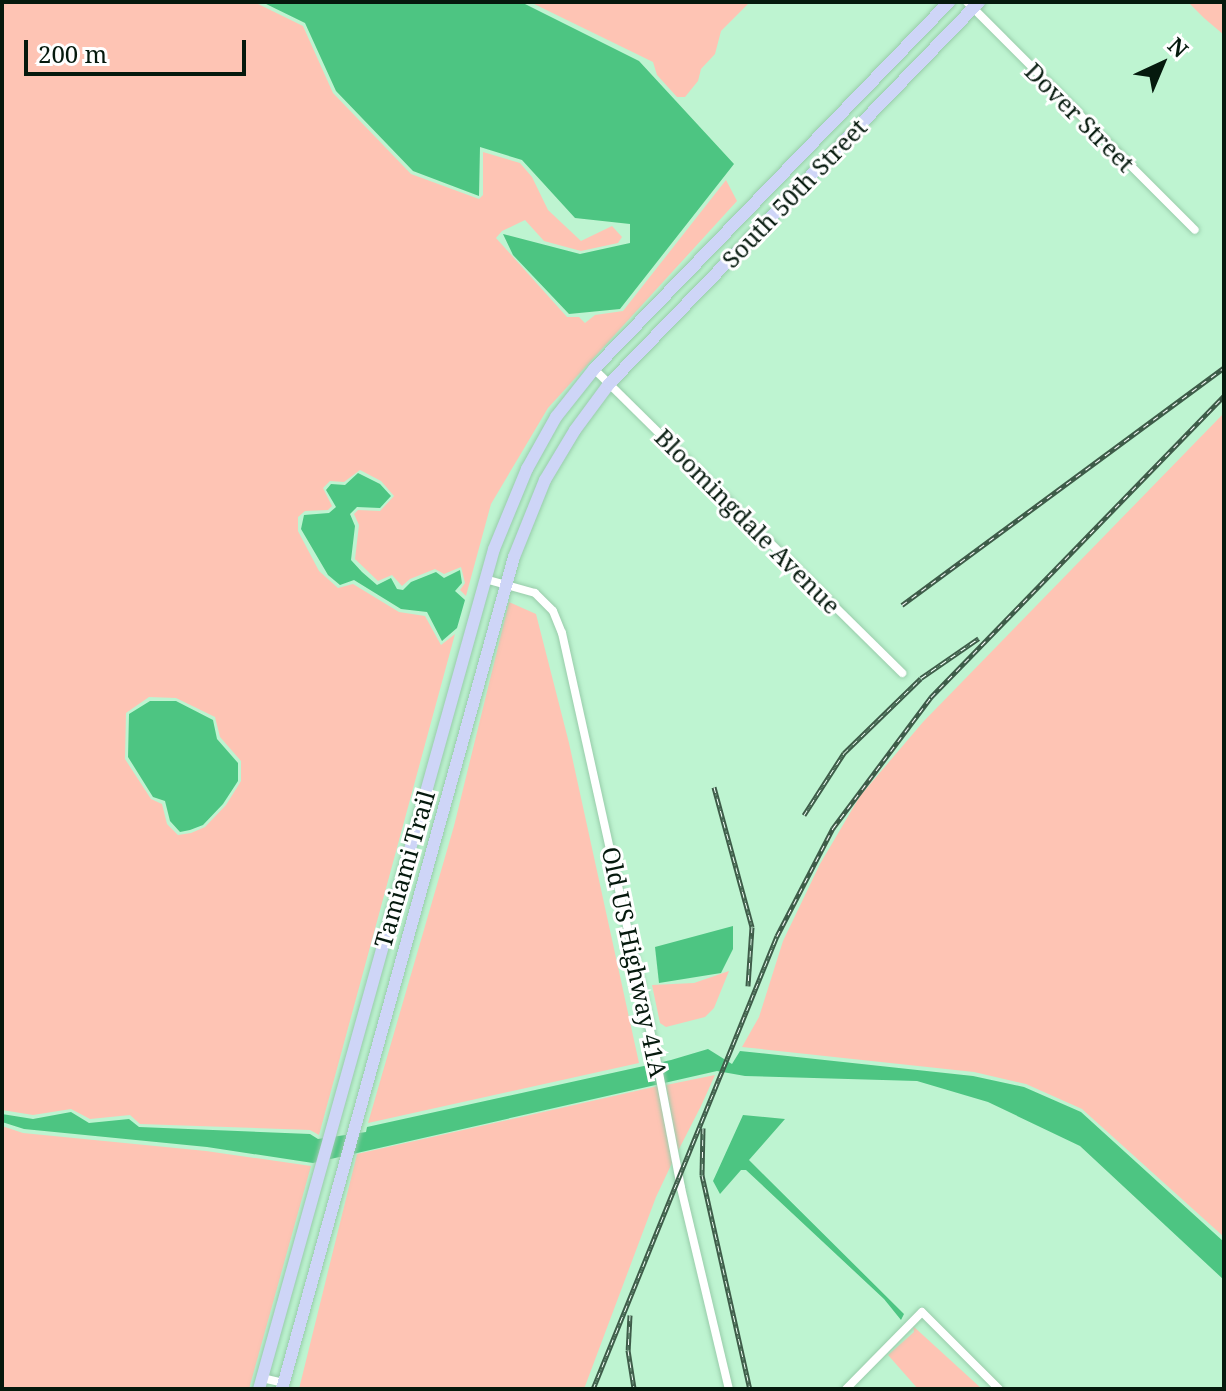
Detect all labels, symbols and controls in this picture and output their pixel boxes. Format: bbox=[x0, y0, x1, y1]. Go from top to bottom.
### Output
scale bar bbox=[28, 24, 250, 74]
north arrow bbox=[1122, 24, 1202, 104]
text: N bbox=[1162, 30, 1195, 64]
text: 200 m bbox=[38, 37, 107, 70]
street label: Dover Street bbox=[1019, 56, 1141, 178]
street label: South 50th Street bbox=[716, 113, 872, 273]
street label: Bloomingdale Avenue bbox=[649, 422, 847, 620]
street label: Tamiami Trail bbox=[368, 787, 440, 951]
street label: Old US Highway 41A bbox=[596, 844, 674, 1080]

